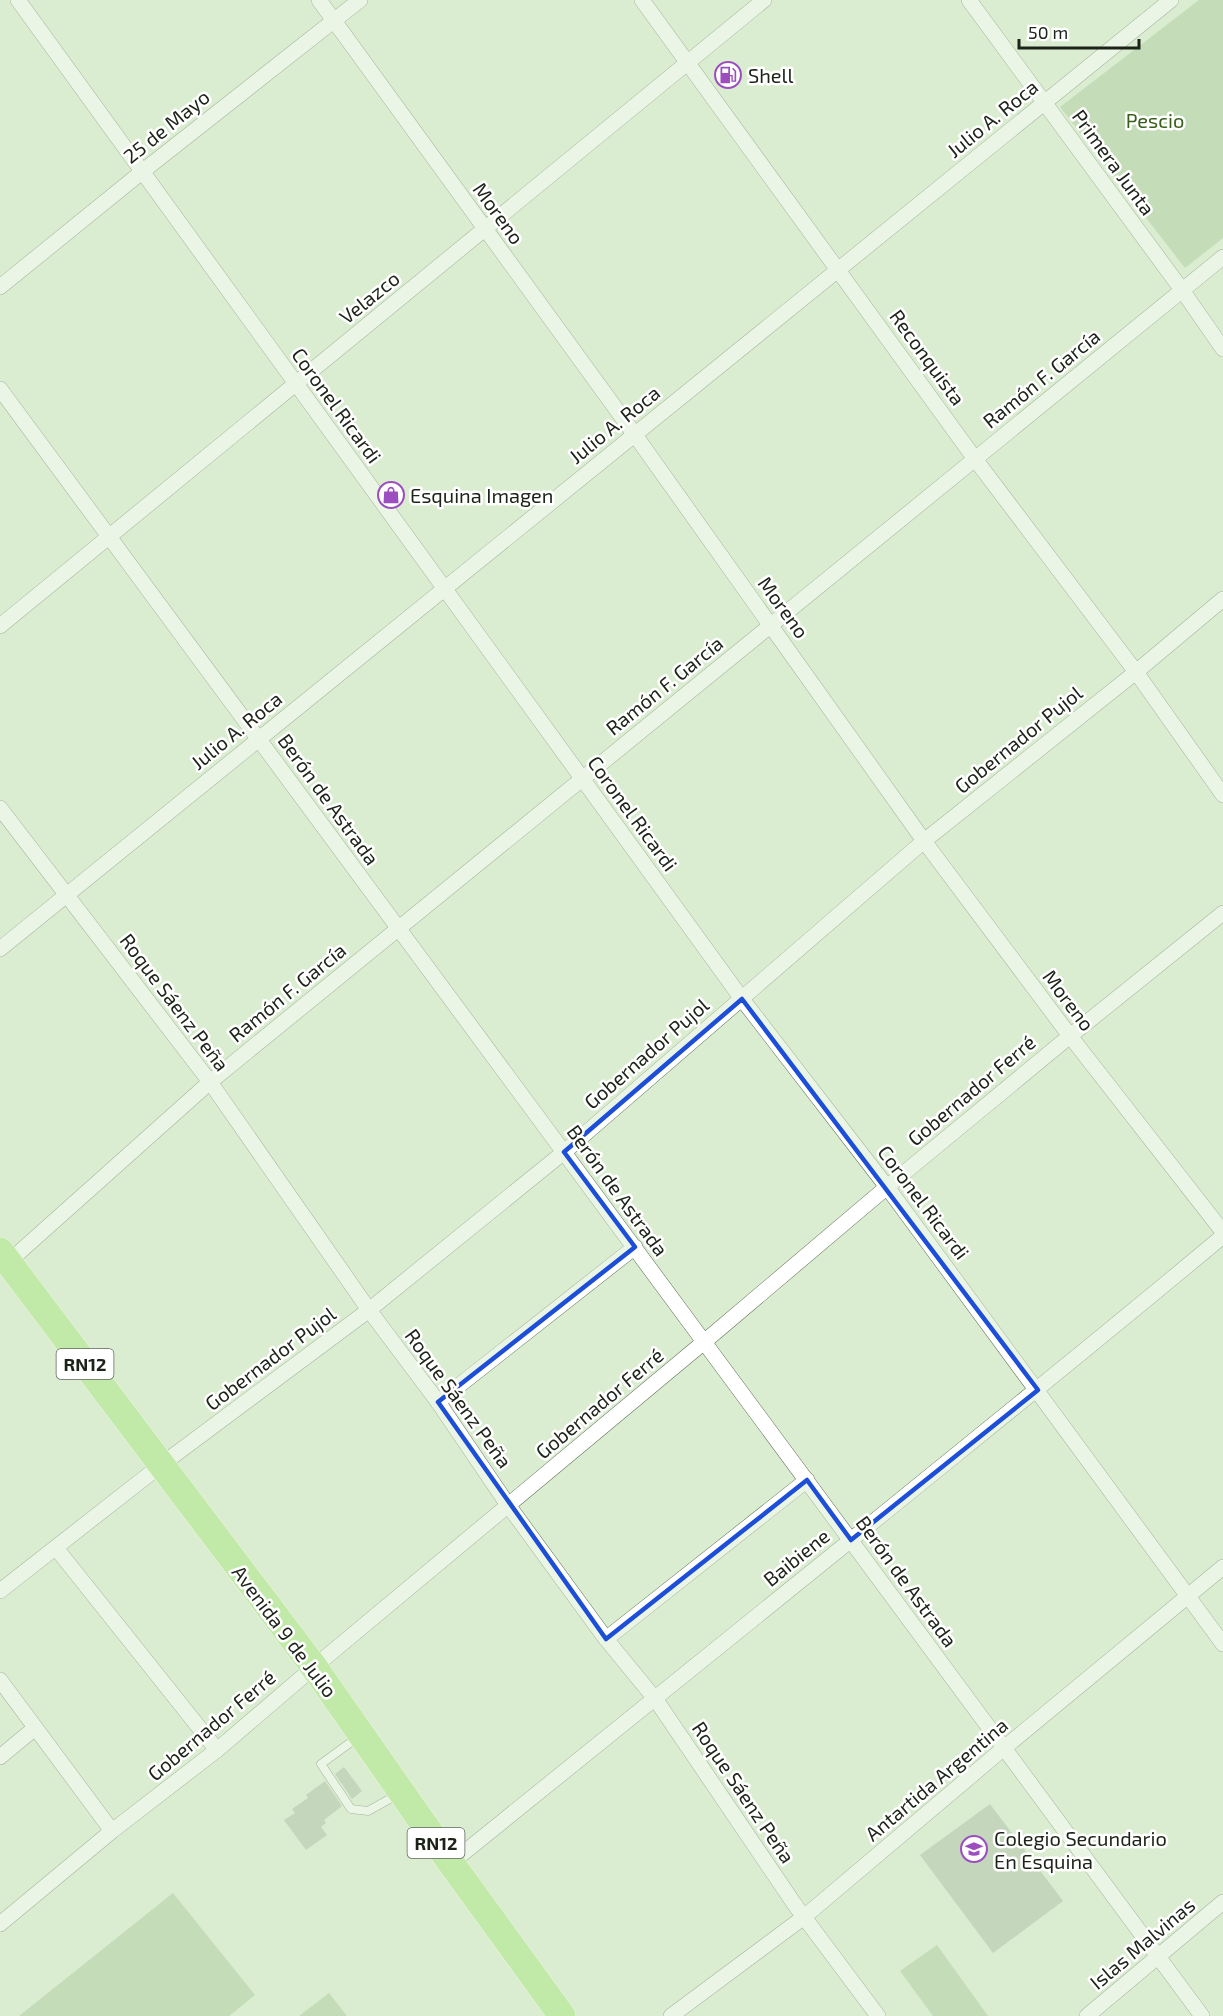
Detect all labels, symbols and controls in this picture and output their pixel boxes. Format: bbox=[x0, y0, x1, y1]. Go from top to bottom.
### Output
scale bar bbox=[1019, 12, 1139, 50]
text: 50 m bbox=[1028, 21, 1068, 43]
fuel station icon: Shell bbox=[713, 60, 743, 90]
place label: Shell bbox=[748, 63, 794, 87]
street label: Julio A. Roca bbox=[942, 74, 1042, 162]
street label: 25 de Mayo bbox=[118, 84, 214, 168]
street label: Primera Junta bbox=[1068, 105, 1160, 219]
park label: Pescio bbox=[1126, 108, 1184, 132]
street label: Moreno bbox=[469, 177, 529, 249]
street label: Velazco bbox=[334, 266, 404, 328]
street label: Reconquista bbox=[885, 305, 971, 409]
street label: Ramón F. García bbox=[978, 323, 1104, 433]
street label: Coronel Ricardi bbox=[287, 343, 387, 467]
street label: Julio A. Roca bbox=[564, 380, 664, 468]
shop icon: Esquina Imagen bbox=[376, 480, 406, 510]
place label: Esquina Imagen bbox=[410, 483, 553, 507]
street label: Moreno bbox=[754, 571, 814, 643]
street label: Ramón F. García bbox=[601, 630, 727, 740]
street label: Gobernador Pujol bbox=[949, 680, 1087, 798]
street label: Julio A. Roca bbox=[186, 686, 286, 774]
street label: Berón de Astrada bbox=[273, 729, 385, 869]
street label: Coronel Ricardi bbox=[583, 751, 683, 875]
street label: Roque Sáenz Peña bbox=[116, 929, 234, 1075]
street label: Ramón F. García bbox=[224, 937, 350, 1047]
street label: Moreno bbox=[1038, 965, 1100, 1035]
street label: Gobernador Pujol bbox=[579, 992, 713, 1114]
street label: Gobernador Ferré bbox=[902, 1030, 1040, 1150]
street label: Berón de Astrada bbox=[562, 1120, 674, 1260]
street label: Coronel Ricardi bbox=[873, 1140, 975, 1264]
street label: Gobernador Pujol bbox=[200, 1301, 340, 1415]
street label: Roque Sáenz Peña bbox=[401, 1324, 517, 1472]
street label: Gobernador Ferré bbox=[530, 1343, 668, 1463]
road number: RN12 bbox=[56, 1349, 113, 1379]
street label: Berón de Astrada bbox=[851, 1511, 963, 1651]
street label: Baibiene bbox=[758, 1523, 834, 1591]
street label: Avenida 9 de Julio bbox=[227, 1560, 343, 1702]
street label: Gobernador Ferré bbox=[142, 1665, 280, 1785]
street label: Antartida Argentina bbox=[860, 1712, 1012, 1846]
street label: Roque Sáenz Peña bbox=[688, 1717, 800, 1867]
place label: Colegio Secundario En Esquina bbox=[994, 1826, 1167, 1873]
road number: RN12 bbox=[408, 1828, 464, 1858]
school or university icon: Colegio Secundario En Esquina bbox=[959, 1834, 989, 1864]
street label: Islas Malvinas bbox=[1085, 1892, 1199, 1994]

